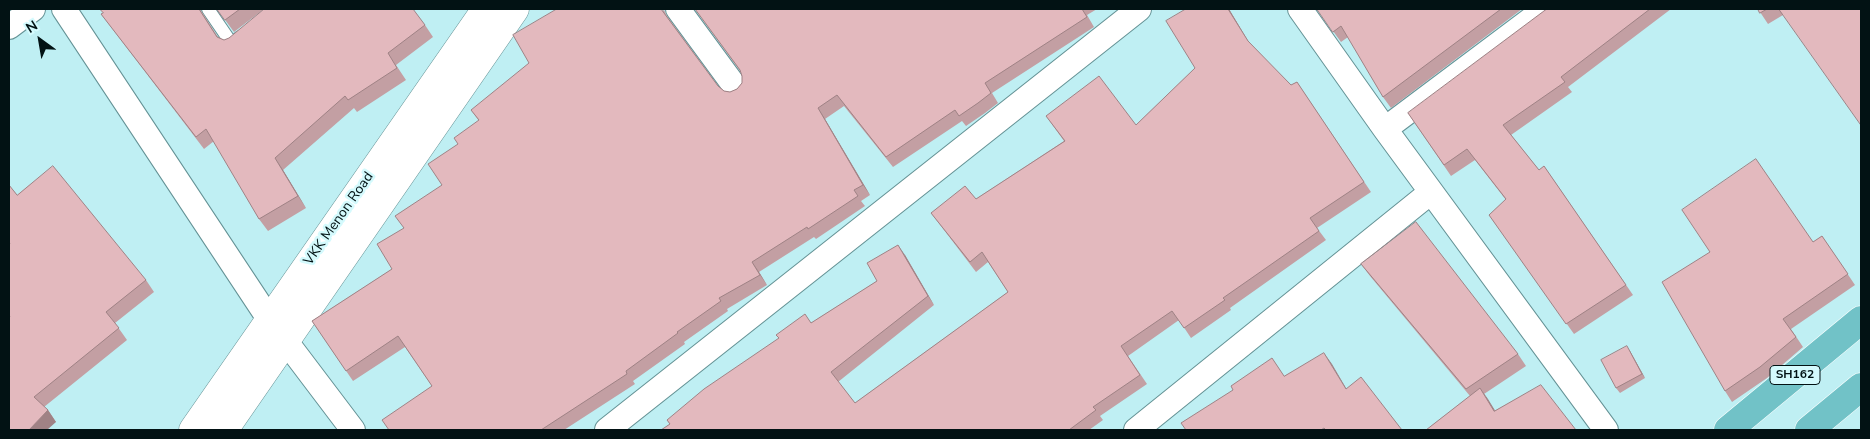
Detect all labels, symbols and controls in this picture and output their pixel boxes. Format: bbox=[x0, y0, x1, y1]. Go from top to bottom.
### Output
north arrow bbox=[15, 15, 65, 65]
text: N bbox=[22, 16, 41, 38]
street label: VKK Menon Road bbox=[301, 169, 377, 269]
road number: SH162 bbox=[1770, 366, 1820, 384]

